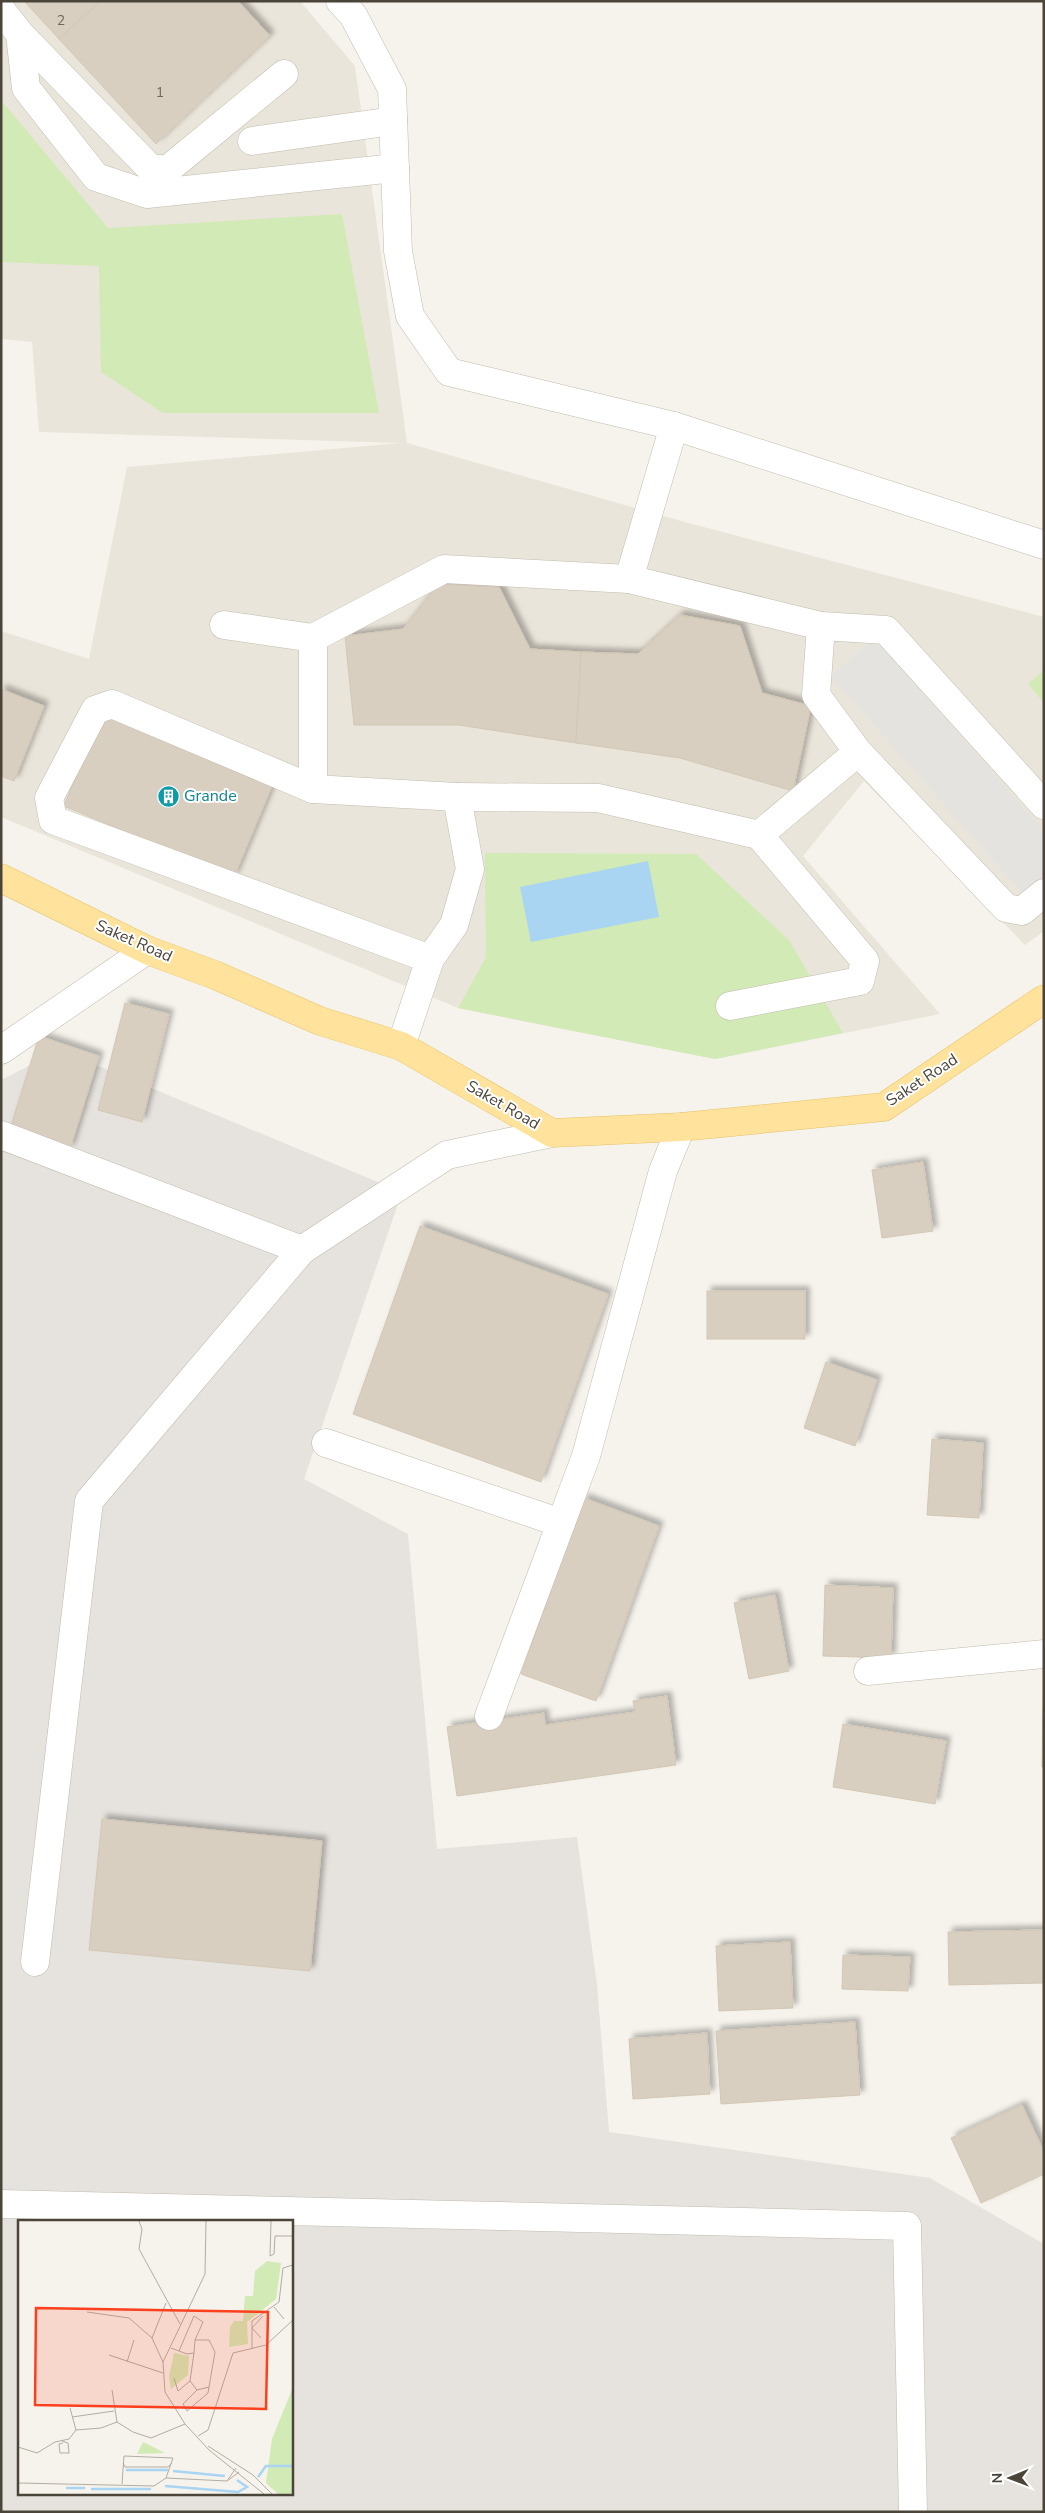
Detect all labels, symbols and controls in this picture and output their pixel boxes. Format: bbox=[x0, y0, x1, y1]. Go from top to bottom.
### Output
house number: 2 bbox=[57, 11, 65, 30]
house number: 1 bbox=[156, 83, 164, 102]
building icon: Grande bbox=[156, 784, 180, 808]
place label: Grande bbox=[184, 785, 237, 807]
street label: Saket Road bbox=[92, 914, 176, 968]
street label: Saket Road bbox=[882, 1049, 962, 1111]
street label: Saket Road bbox=[462, 1075, 544, 1135]
inset map bbox=[18, 2220, 292, 2496]
north arrow bbox=[985, 2453, 1035, 2503]
text: N bbox=[988, 2473, 1007, 2484]

